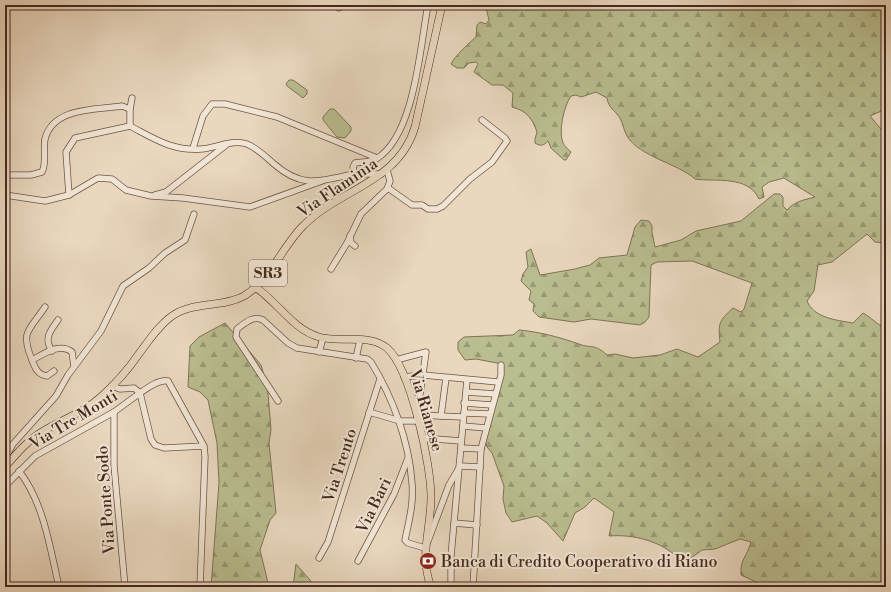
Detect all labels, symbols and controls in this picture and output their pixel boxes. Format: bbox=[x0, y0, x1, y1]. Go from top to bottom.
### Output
street label: Via Flaminia bbox=[293, 153, 382, 223]
road number: SR3 bbox=[249, 260, 287, 286]
street label: Via Rianese bbox=[405, 366, 447, 454]
street label: Via Tre Monti bbox=[25, 386, 121, 455]
street label: Via Trento bbox=[318, 426, 361, 506]
street label: Via Ponte Sodo bbox=[92, 445, 120, 556]
street label: Via Bari bbox=[352, 475, 396, 537]
bank icon: Banca di Credito Cooperativo di Riano bbox=[418, 551, 438, 571]
place label: Banca di Credito Cooperativo di Riano bbox=[440, 552, 718, 572]

